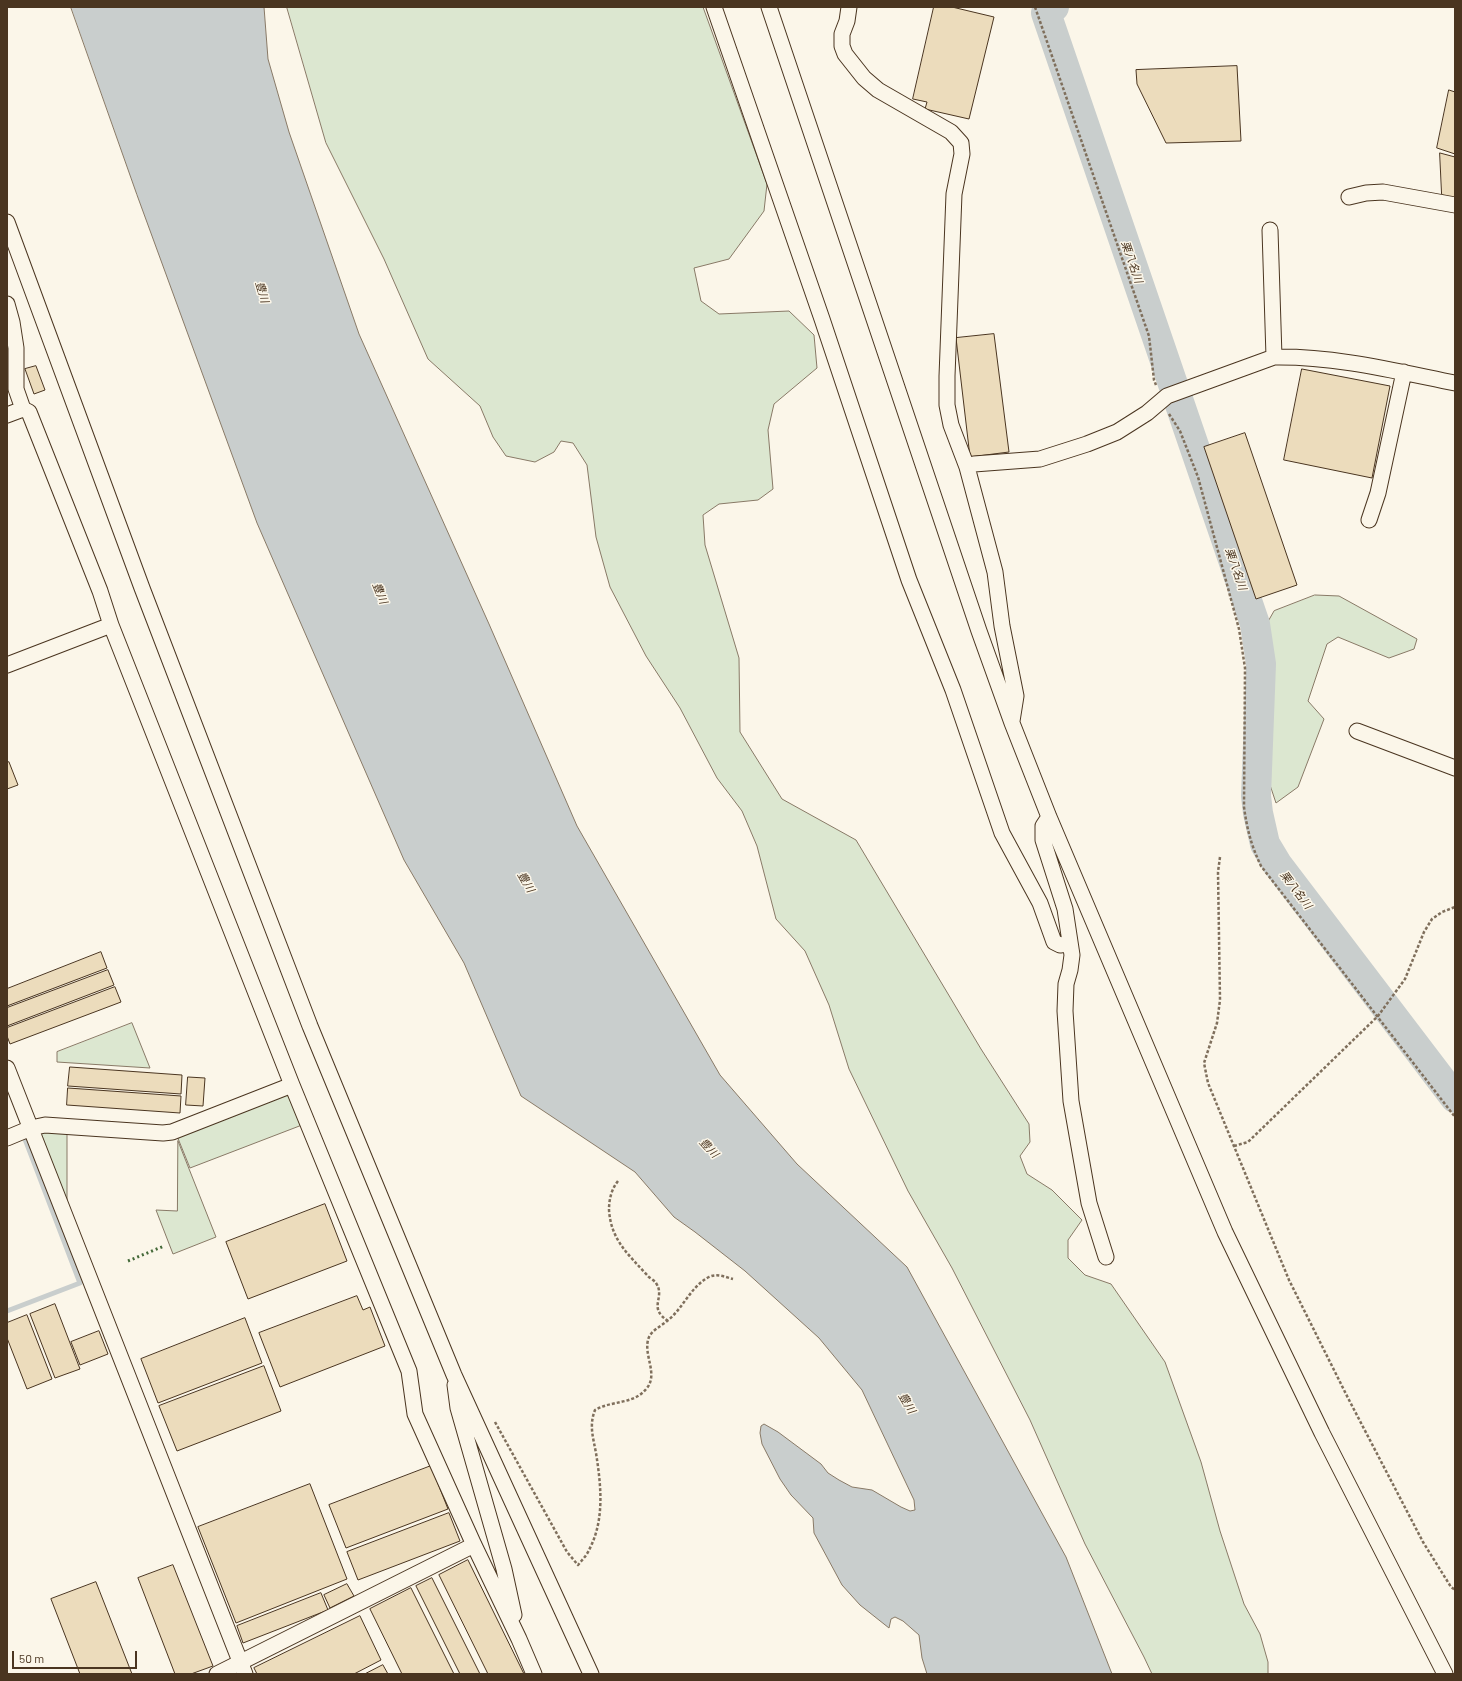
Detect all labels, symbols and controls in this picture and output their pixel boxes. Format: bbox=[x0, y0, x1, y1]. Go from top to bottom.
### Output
water label: 栗八名川 bbox=[1119, 239, 1145, 285]
water label: 豊川 bbox=[253, 280, 271, 304]
water label: 栗八名川 bbox=[1223, 546, 1249, 592]
water label: 豊川 bbox=[370, 580, 390, 606]
water label: 栗八名川 bbox=[1277, 868, 1315, 912]
water label: 豊川 bbox=[515, 869, 537, 895]
water label: 豊川 bbox=[697, 1135, 721, 1161]
water label: 豊川 bbox=[896, 1390, 918, 1416]
scale bar bbox=[14, 1643, 139, 1669]
text: 50 m bbox=[19, 1651, 44, 1665]

